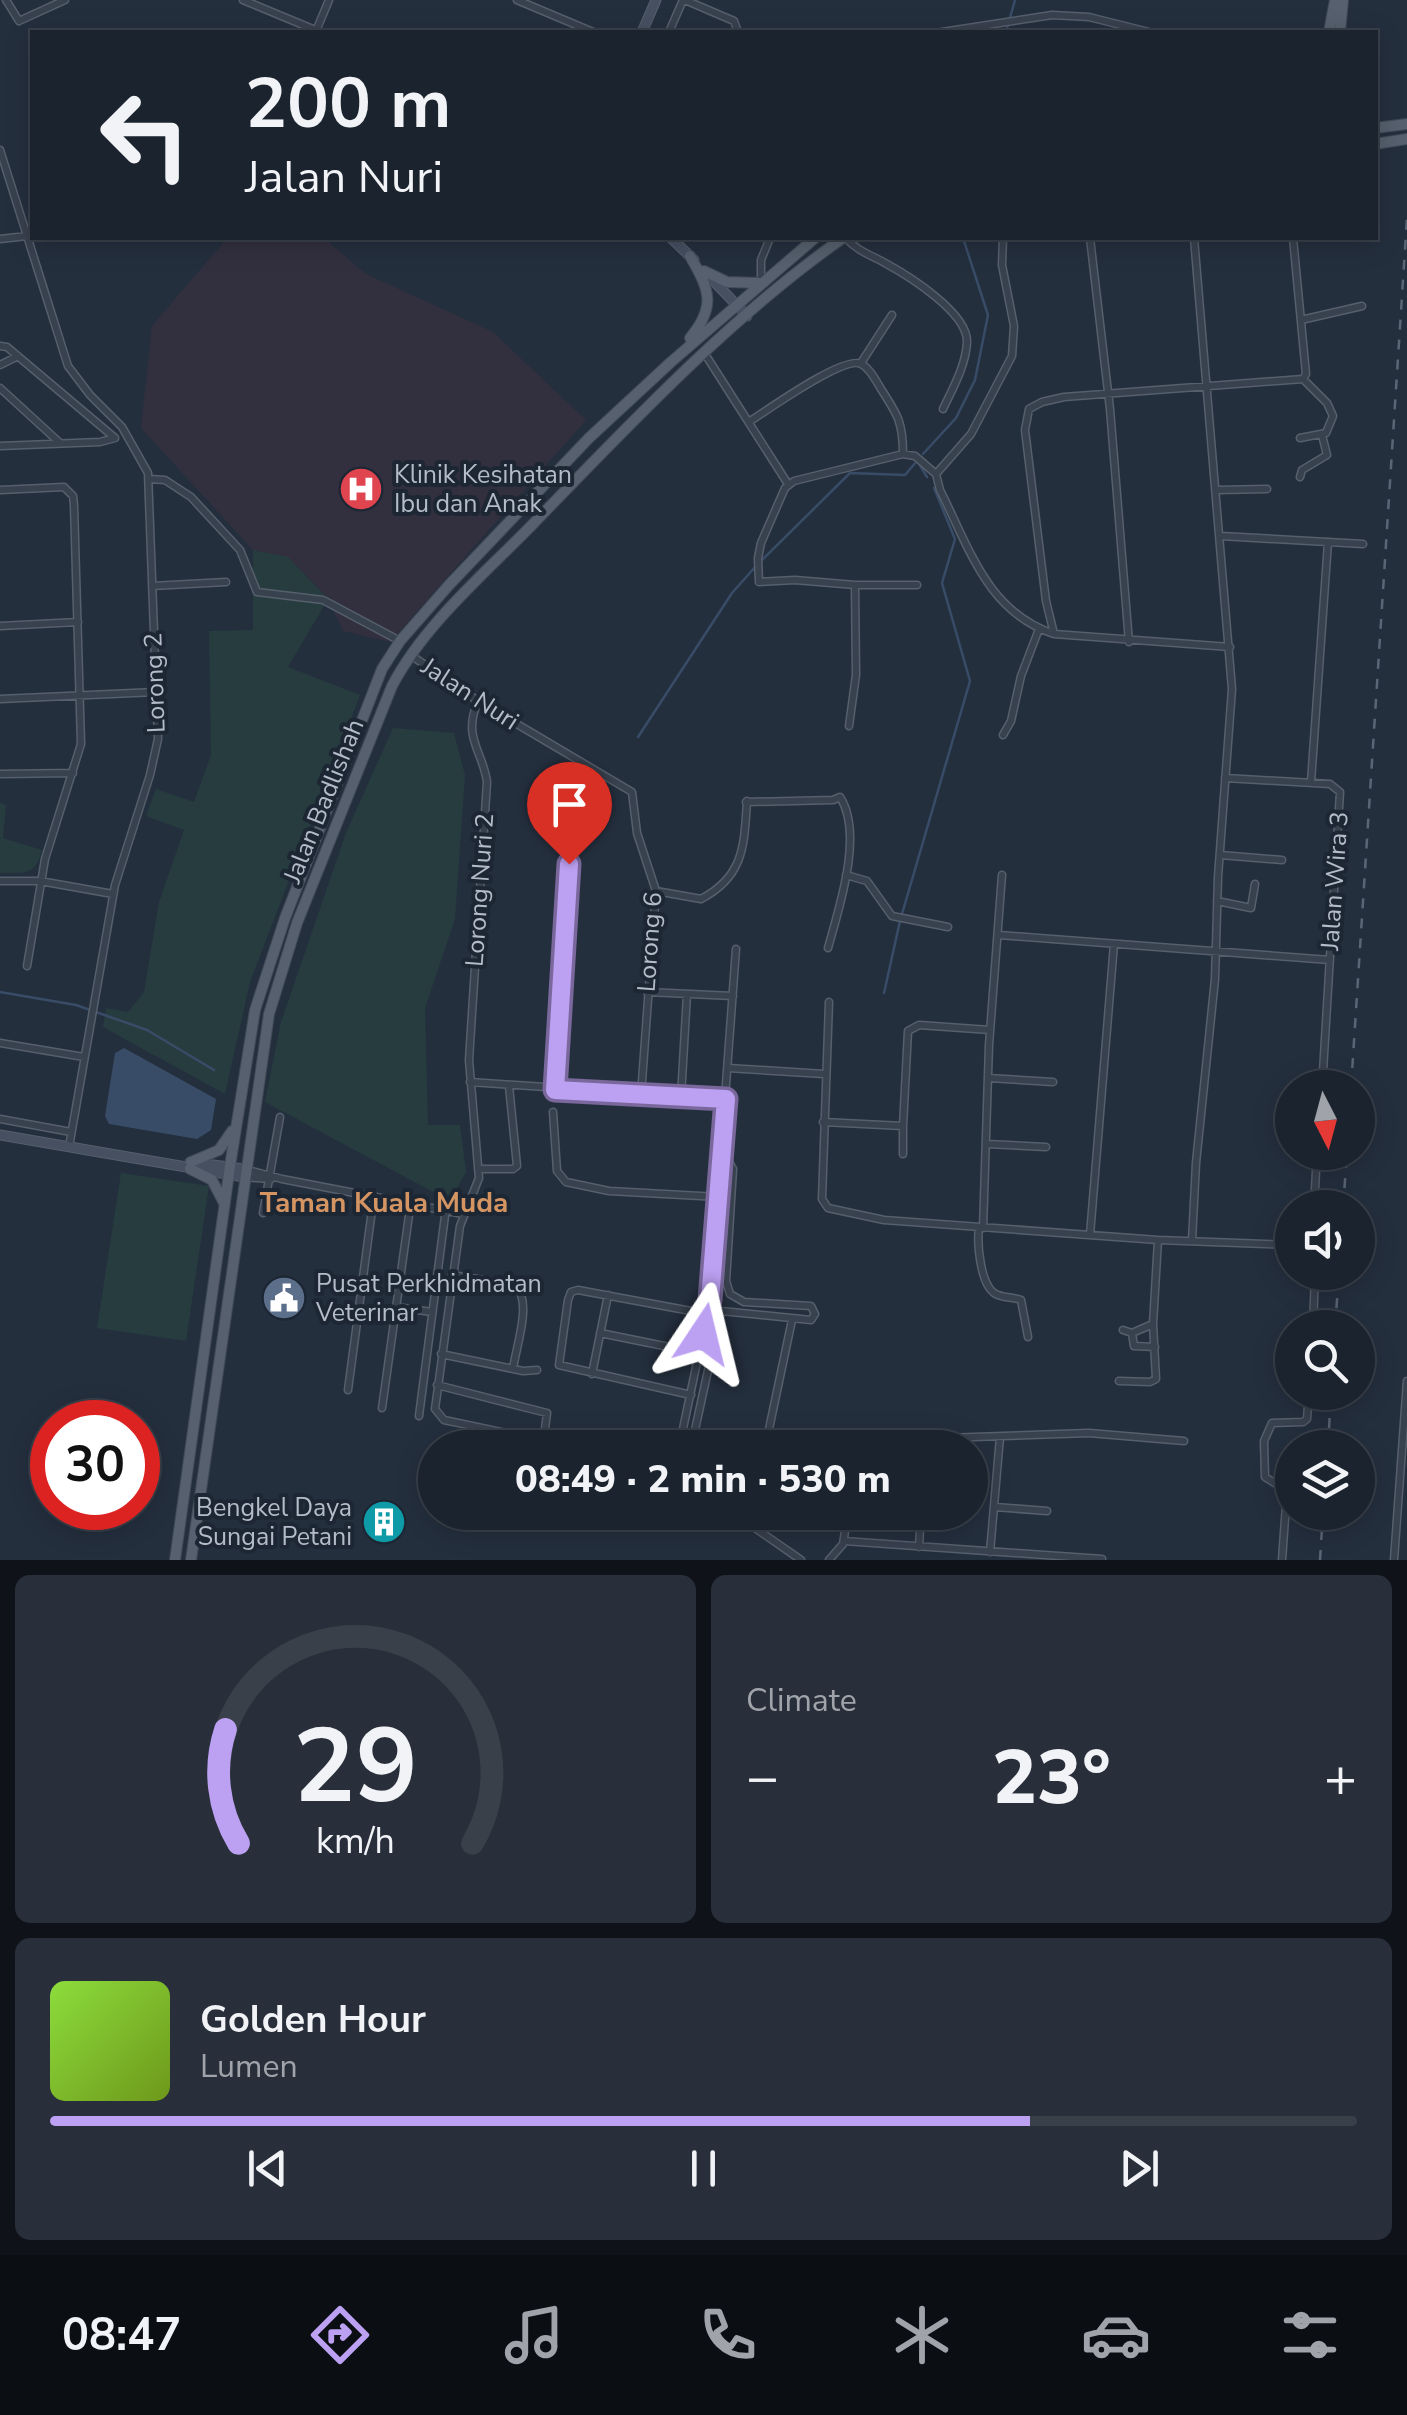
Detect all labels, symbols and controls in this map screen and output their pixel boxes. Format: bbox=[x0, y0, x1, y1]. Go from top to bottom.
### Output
text: 200 m bbox=[245, 56, 451, 152]
icon: left bbox=[80, 70, 210, 200]
text: Jalan Nuri bbox=[245, 147, 443, 208]
place label: Klinik Kesihatan Ibu dan Anak bbox=[394, 458, 572, 521]
hospital icon: Klinik Kesihatan Ibu dan Anak bbox=[338, 466, 384, 512]
street label: Lorong 2 bbox=[136, 632, 174, 734]
street label: Jalan Nuri bbox=[414, 649, 525, 738]
street label: Jalan Badlishah bbox=[275, 714, 372, 889]
pin bbox=[527, 762, 612, 865]
icon: arrive bbox=[542, 777, 597, 832]
street label: Jalan Wira 3 bbox=[1313, 810, 1357, 953]
street label: Lorong Nuri 2 bbox=[458, 812, 502, 968]
street label: Lorong 6 bbox=[630, 891, 670, 993]
north arrow bbox=[1275, 1070, 1375, 1170]
map controls bbox=[1275, 1070, 1375, 1530]
district label: Taman Kuala Muda bbox=[260, 1184, 508, 1222]
button: sound bbox=[1275, 1190, 1375, 1290]
place label: Pusat Perkhidmatan Veterinar bbox=[315, 1267, 542, 1330]
public building icon: Pusat Perkhidmatan Veterinar bbox=[261, 1275, 307, 1321]
position arrow bbox=[651, 1282, 755, 1386]
button: search bbox=[1275, 1310, 1375, 1410]
speed limit sign: 30 bbox=[30, 1400, 160, 1530]
button: layers bbox=[1275, 1430, 1375, 1530]
text: 08:49 · 2 min · 530 m bbox=[515, 1454, 891, 1505]
place label: Bengkel Daya Sungai Petani bbox=[196, 1491, 352, 1554]
building icon: Bengkel Daya Sungai Petani bbox=[361, 1499, 407, 1545]
text: Climate bbox=[746, 1679, 857, 1722]
text: 29 bbox=[293, 1696, 418, 1838]
text: 23° bbox=[992, 1727, 1111, 1829]
text: − bbox=[746, 1740, 779, 1815]
text: + bbox=[1324, 1740, 1357, 1815]
text: km/h bbox=[316, 1817, 395, 1866]
text: Golden Hour bbox=[200, 1994, 426, 2045]
text: Lumen bbox=[200, 2045, 298, 2088]
icon: previous bbox=[240, 2141, 295, 2196]
icon: pause bbox=[676, 2141, 731, 2196]
icon: next bbox=[1112, 2141, 1167, 2196]
icon: directions bbox=[305, 2300, 375, 2370]
icon: music bbox=[499, 2300, 569, 2370]
icon: phone bbox=[693, 2300, 763, 2370]
icon: climate bbox=[887, 2300, 957, 2370]
icon: car bbox=[1081, 2300, 1151, 2370]
icon: filters bbox=[1275, 2300, 1345, 2370]
text: 08:47 bbox=[62, 2305, 181, 2366]

